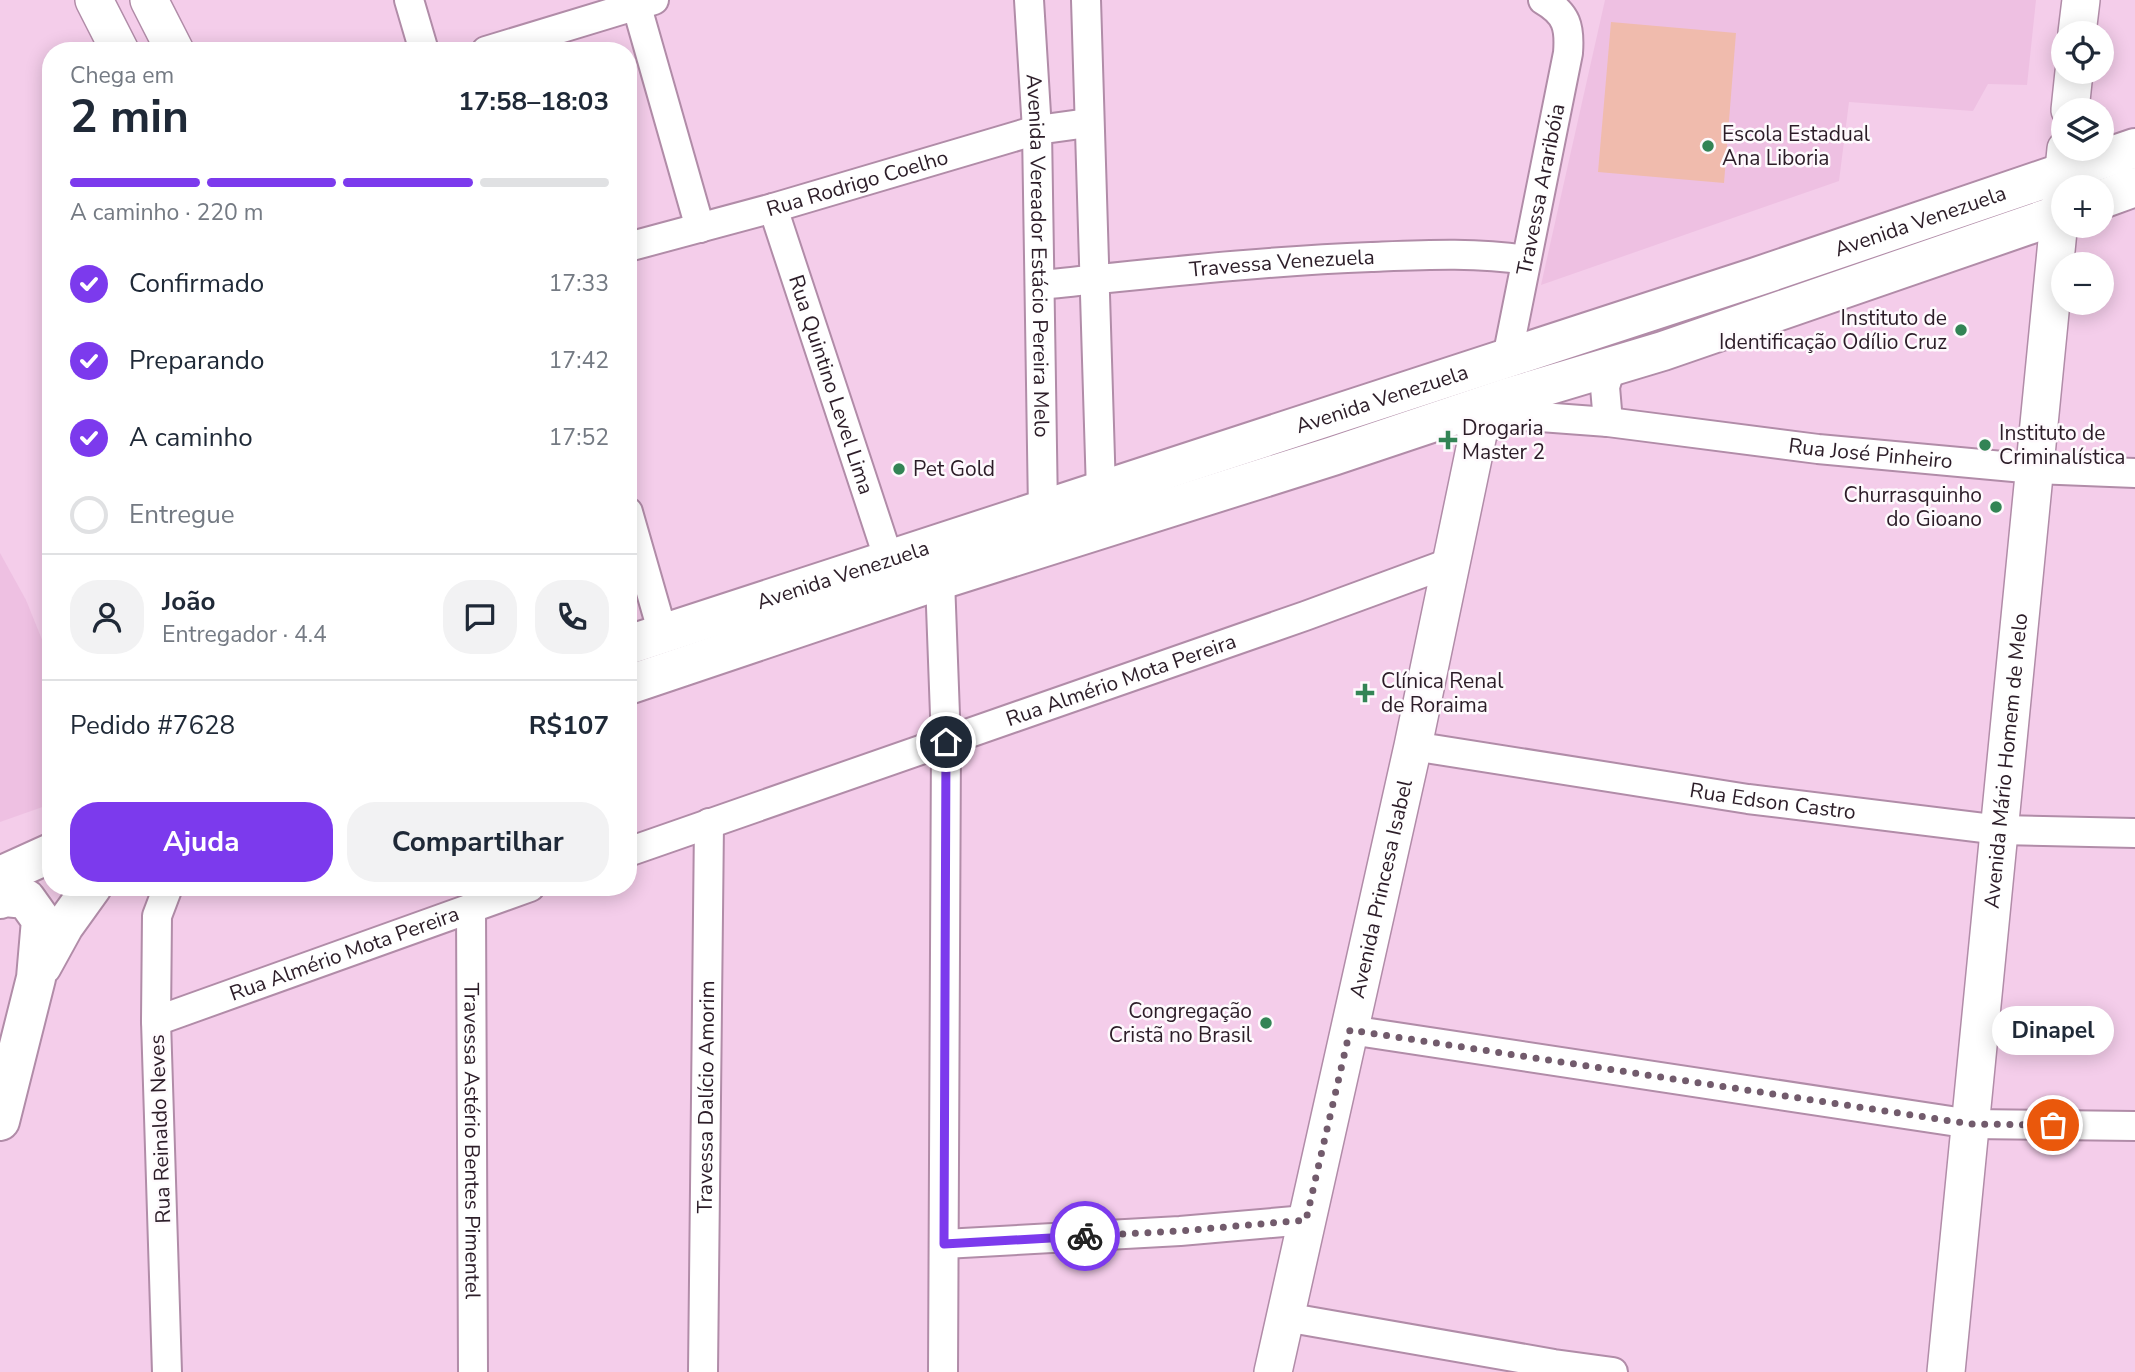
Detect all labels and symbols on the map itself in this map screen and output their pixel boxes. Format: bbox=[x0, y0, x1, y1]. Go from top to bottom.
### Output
street label: Avenida Vereador Estácio Pereira Melo bbox=[1020, 73, 1056, 438]
street label: Travessa Araribóia bbox=[1510, 101, 1572, 278]
place label: Escola Estadual Ana Liboria bbox=[1722, 120, 1871, 172]
marker: Escola Estadual Ana Liboria bbox=[1700, 138, 1716, 154]
street label: Rua Rodrigo Coelho bbox=[763, 143, 951, 223]
street label: Avenida Venezuela bbox=[1831, 179, 2010, 263]
street label: Travessa Venezuela bbox=[1188, 243, 1375, 284]
street label: Rua Quintino Level Lima bbox=[782, 271, 880, 498]
place label: Instituto de Identificação Odílio Cruz bbox=[1719, 304, 1947, 356]
marker: Instituto de Identificação Odílio Cruz bbox=[1953, 322, 1969, 338]
street label: Avenida Venezuela bbox=[1292, 358, 1472, 440]
place label: Drogaria Master 2 bbox=[1462, 414, 1545, 466]
place label: Instituto de Criminalística bbox=[1999, 419, 2126, 471]
street label: Rua José Pinheiro bbox=[1787, 431, 1954, 475]
marker: Drogaria Master 2 bbox=[1440, 432, 1456, 448]
marker: Instituto de Criminalística bbox=[1977, 437, 1993, 453]
place label: Pet Gold bbox=[913, 455, 995, 483]
marker: Pet Gold bbox=[891, 461, 907, 477]
place label: Churrasquinho do Gioano bbox=[1844, 481, 1982, 533]
marker: Churrasquinho do Gioano bbox=[1988, 499, 2004, 515]
street label: Avenida Venezuela bbox=[753, 534, 933, 616]
street label: Avenida Mário Homem de Melo bbox=[1978, 612, 2034, 910]
street label: Rua Almério Mota Pereira bbox=[1002, 627, 1240, 733]
place label: Clínica Renal de Roraima bbox=[1381, 667, 1504, 719]
marker: Clínica Renal de Roraima bbox=[1355, 683, 1375, 703]
pin bbox=[916, 712, 976, 772]
street label: Avenida Princesa Isabel bbox=[1343, 776, 1419, 1001]
street label: Rua Edson Castro bbox=[1688, 776, 1857, 826]
street label: Rua Almério Mota Pereira bbox=[226, 900, 463, 1008]
street label: Travessa Dalício Amorim bbox=[691, 980, 721, 1214]
street label: Travessa Astério Bentes Pimentel bbox=[457, 983, 487, 1300]
place label: Congregação Cristã no Brasil bbox=[1109, 997, 1253, 1049]
callout: Dinapel bbox=[1992, 1006, 2114, 1055]
marker: Congregação Cristã no Brasil bbox=[1258, 1015, 1274, 1031]
street label: Rua Reinaldo Neves bbox=[143, 1034, 177, 1224]
pin bbox=[2023, 1095, 2083, 1155]
courier bbox=[1050, 1201, 1120, 1271]

